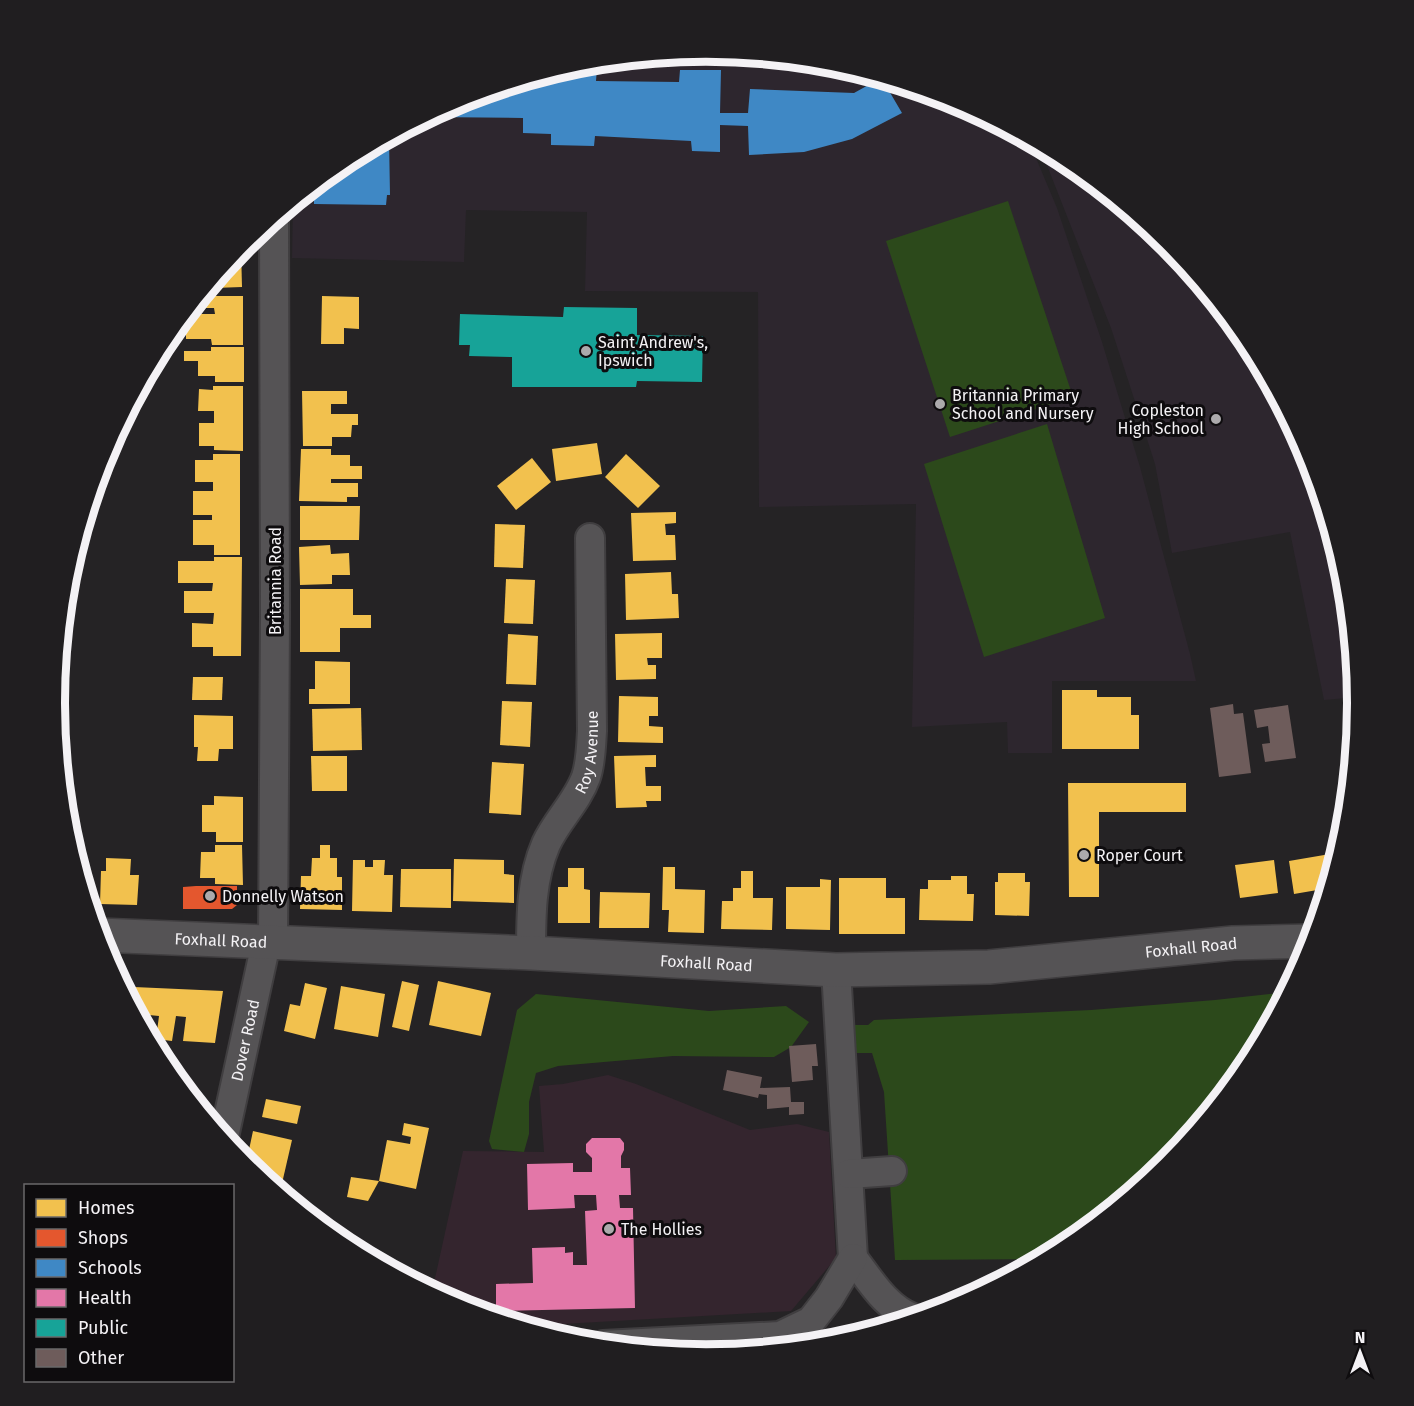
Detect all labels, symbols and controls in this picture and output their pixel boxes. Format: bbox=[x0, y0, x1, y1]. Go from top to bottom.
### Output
place label: Saint Andrew's, Ipswich bbox=[598, 333, 708, 370]
marker: Saint Andrew's, Ipswich bbox=[579, 344, 593, 358]
place label: Britannia Primary School and Nursery bbox=[952, 386, 1094, 423]
marker: Britannia Primary School and Nursery bbox=[933, 397, 947, 411]
place label: Copleston High School bbox=[1118, 401, 1204, 438]
marker: Copleston High School bbox=[1209, 412, 1223, 426]
street label: Britannia Road bbox=[266, 527, 285, 635]
street label: Roy Avenue bbox=[570, 710, 602, 797]
place label: Roper Court bbox=[1096, 846, 1183, 865]
marker: Roper Court bbox=[1077, 848, 1091, 862]
place label: Donnelly Watson bbox=[222, 887, 344, 906]
marker: Donnelly Watson bbox=[203, 889, 217, 903]
street label: Foxhall Road bbox=[174, 929, 268, 952]
street label: Foxhall Road bbox=[1144, 933, 1238, 961]
street label: Foxhall Road bbox=[659, 951, 753, 975]
street label: Dover Road bbox=[227, 997, 263, 1083]
legend bbox=[24, 1184, 234, 1382]
text: Homes bbox=[78, 1197, 134, 1219]
place label: The Hollies bbox=[621, 1220, 702, 1239]
marker: The Hollies bbox=[602, 1222, 616, 1236]
text: Shops bbox=[78, 1227, 128, 1249]
text: Schools bbox=[78, 1257, 142, 1279]
text: Health bbox=[78, 1287, 132, 1309]
text: Public bbox=[78, 1317, 128, 1339]
north arrow bbox=[1330, 1322, 1390, 1382]
text: N bbox=[1355, 1328, 1365, 1347]
text: Other bbox=[78, 1347, 124, 1369]

